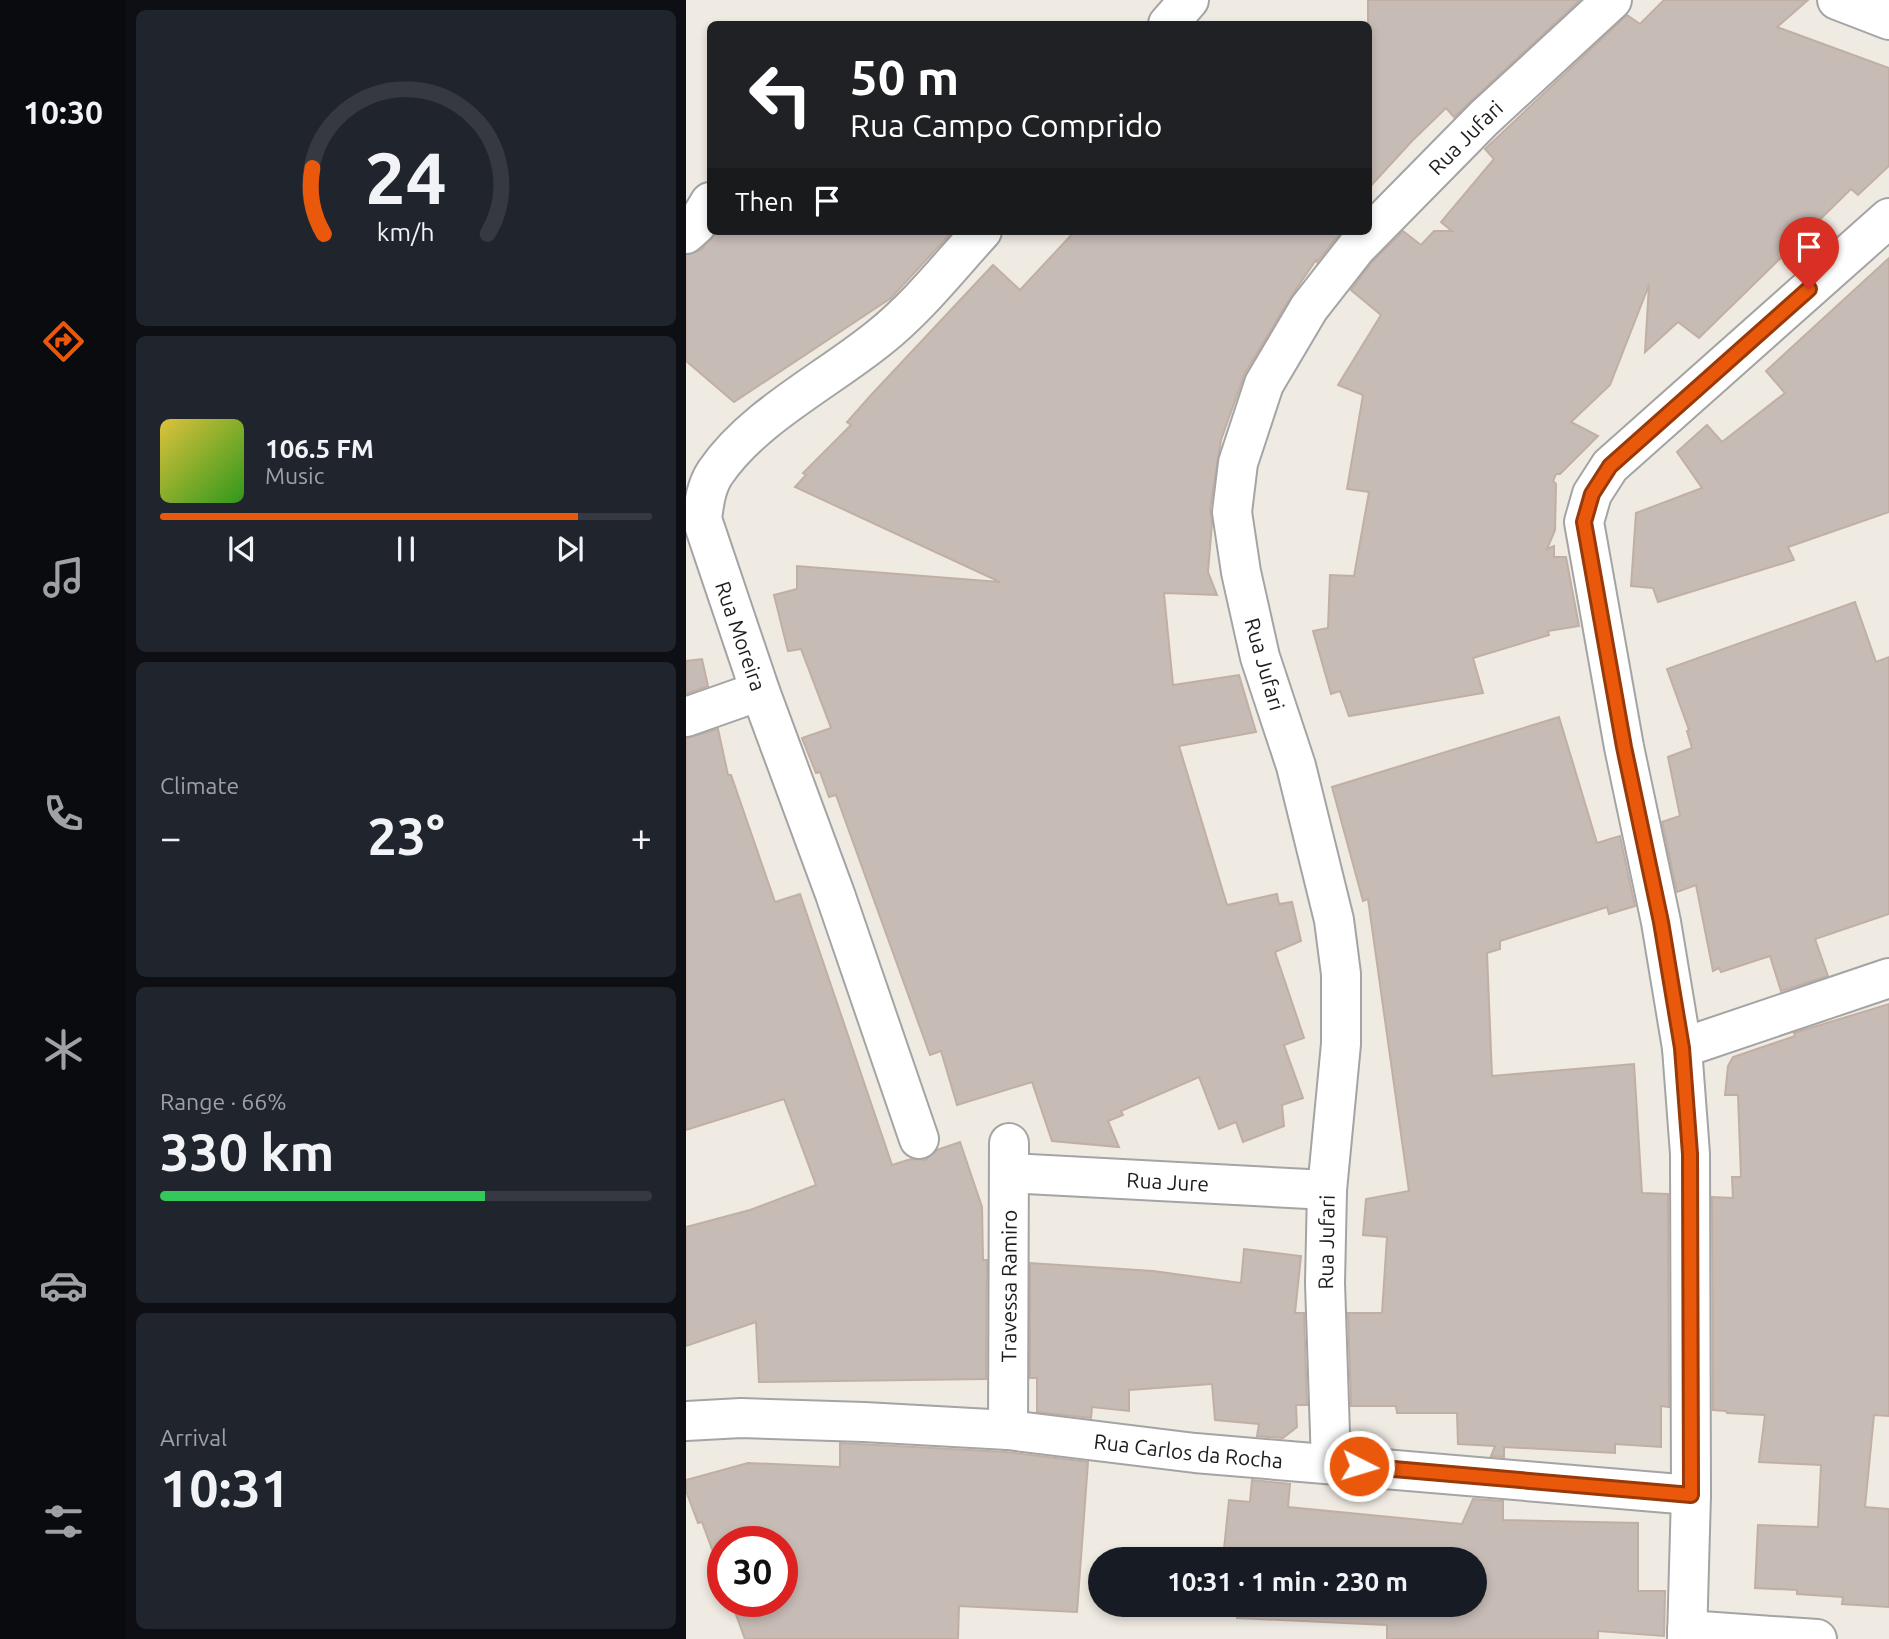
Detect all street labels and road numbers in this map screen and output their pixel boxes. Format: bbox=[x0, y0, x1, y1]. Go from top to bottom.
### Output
street label: Rua Jufari bbox=[1423, 95, 1507, 179]
street label: Rua Moreira bbox=[711, 578, 771, 694]
street label: Rua Jufari bbox=[1240, 615, 1290, 713]
street label: Rua Jure bbox=[1126, 1167, 1210, 1196]
street label: Rua Jufari bbox=[1313, 1194, 1339, 1290]
street label: Travessa Ramiro bbox=[996, 1210, 1021, 1362]
street label: Rua Carlos da Rocha bbox=[1093, 1429, 1284, 1472]

